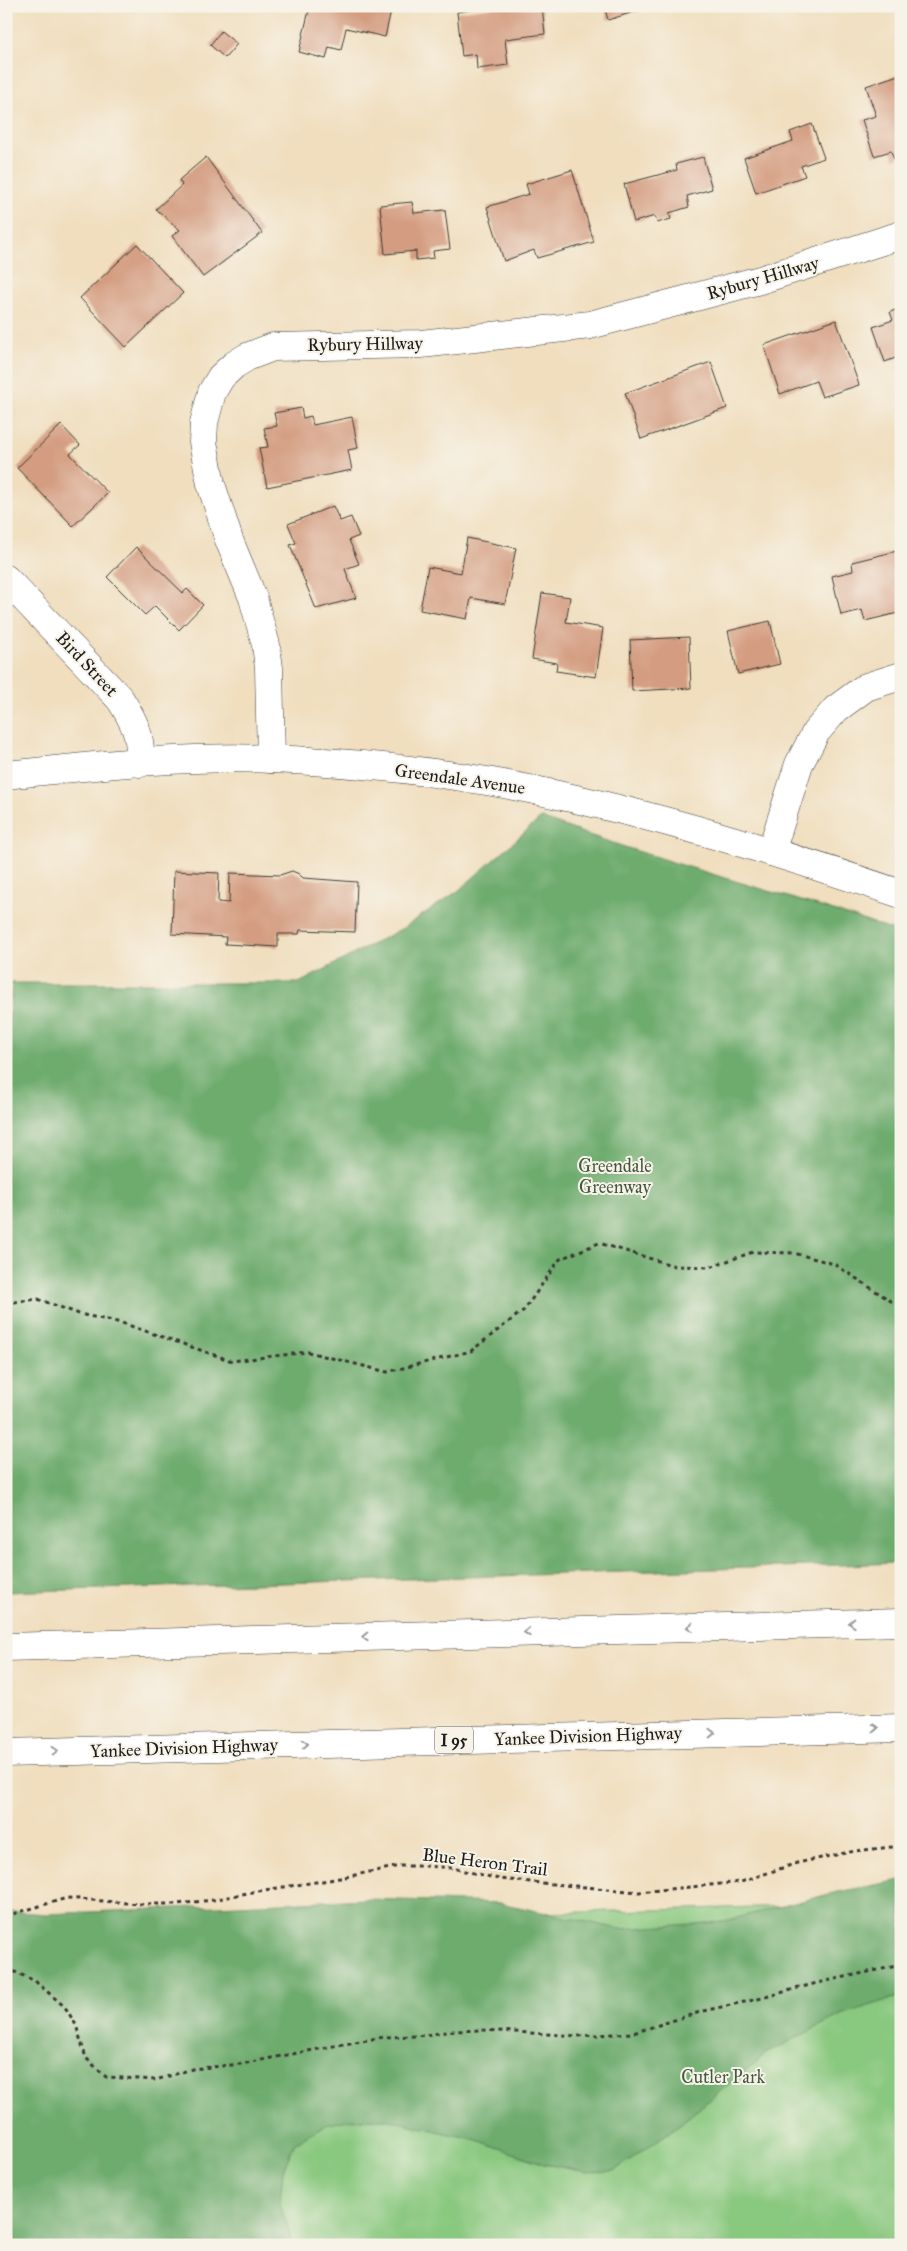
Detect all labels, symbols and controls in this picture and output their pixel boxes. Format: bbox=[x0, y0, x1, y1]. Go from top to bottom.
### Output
street label: Rybury Hillway bbox=[704, 251, 822, 305]
street label: Rybury Hillway bbox=[307, 332, 424, 356]
street label: Bird Street bbox=[51, 627, 123, 702]
street label: Greendale Avenue bbox=[393, 759, 527, 799]
park label: Greendale Greenway bbox=[578, 1155, 652, 1198]
one-way arrow bbox=[848, 1618, 856, 1628]
one-way arrow bbox=[685, 1622, 693, 1633]
one-way arrow bbox=[523, 1627, 530, 1637]
one-way arrow bbox=[360, 1631, 368, 1642]
street label: Yankee Division Highway bbox=[494, 1722, 683, 1751]
one-way arrow bbox=[871, 1723, 879, 1734]
road number: I 95 bbox=[435, 1726, 473, 1754]
one-way arrow bbox=[708, 1728, 716, 1738]
street label: Yankee Division Highway bbox=[90, 1734, 279, 1763]
one-way arrow bbox=[301, 1739, 309, 1750]
one-way arrow bbox=[51, 1746, 59, 1757]
street label: Blue Heron Trail bbox=[421, 1843, 549, 1881]
park label: Cutler Park bbox=[681, 2066, 765, 2088]

